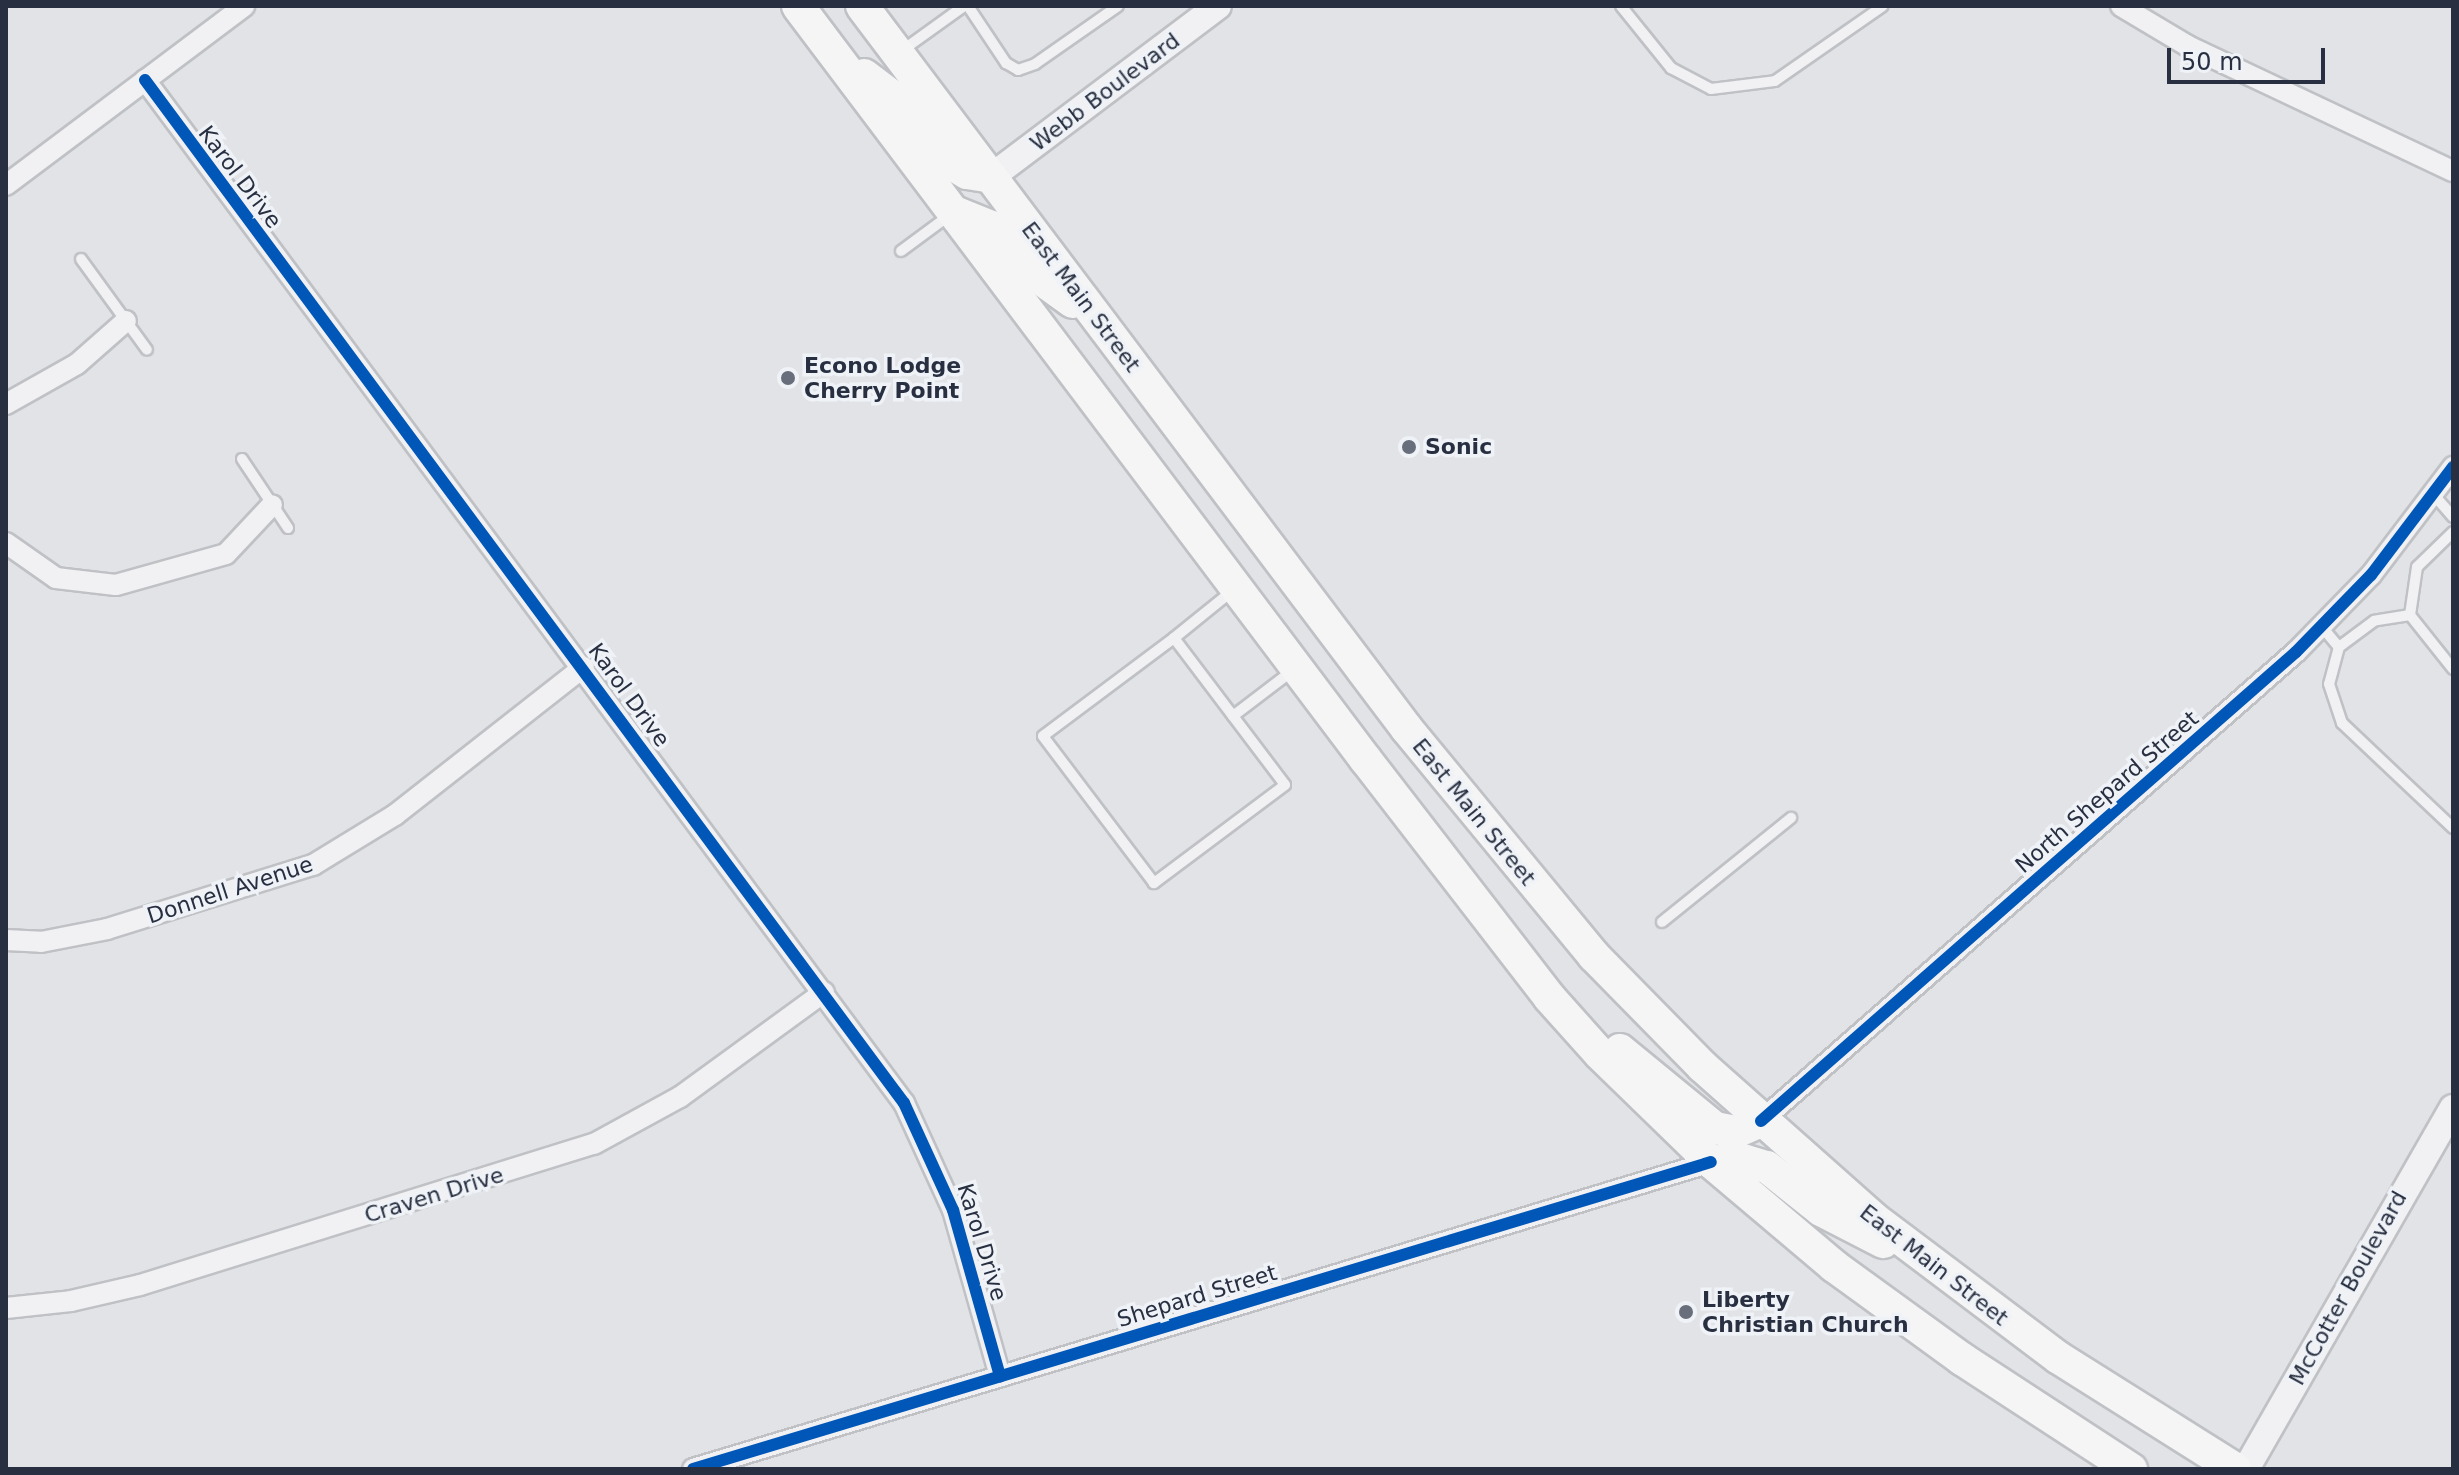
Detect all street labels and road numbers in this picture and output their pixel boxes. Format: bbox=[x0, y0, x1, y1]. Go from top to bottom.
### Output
street label: Webb Boulevard bbox=[1025, 27, 1185, 157]
street label: Karol Drive bbox=[193, 121, 287, 233]
street label: East Main Street bbox=[1016, 217, 1146, 377]
street label: Karol Drive bbox=[583, 638, 675, 752]
street label: North Shepard Street bbox=[2010, 705, 2204, 879]
street label: East Main Street bbox=[1407, 733, 1541, 891]
street label: Donnell Avenue bbox=[144, 851, 316, 929]
street label: Craven Drive bbox=[361, 1161, 507, 1229]
street label: Karol Drive bbox=[952, 1180, 1012, 1304]
street label: McCotter Boulevard bbox=[2284, 1186, 2412, 1390]
street label: East Main Street bbox=[1855, 1199, 2013, 1331]
street label: Shepard Street bbox=[1114, 1259, 1280, 1333]

